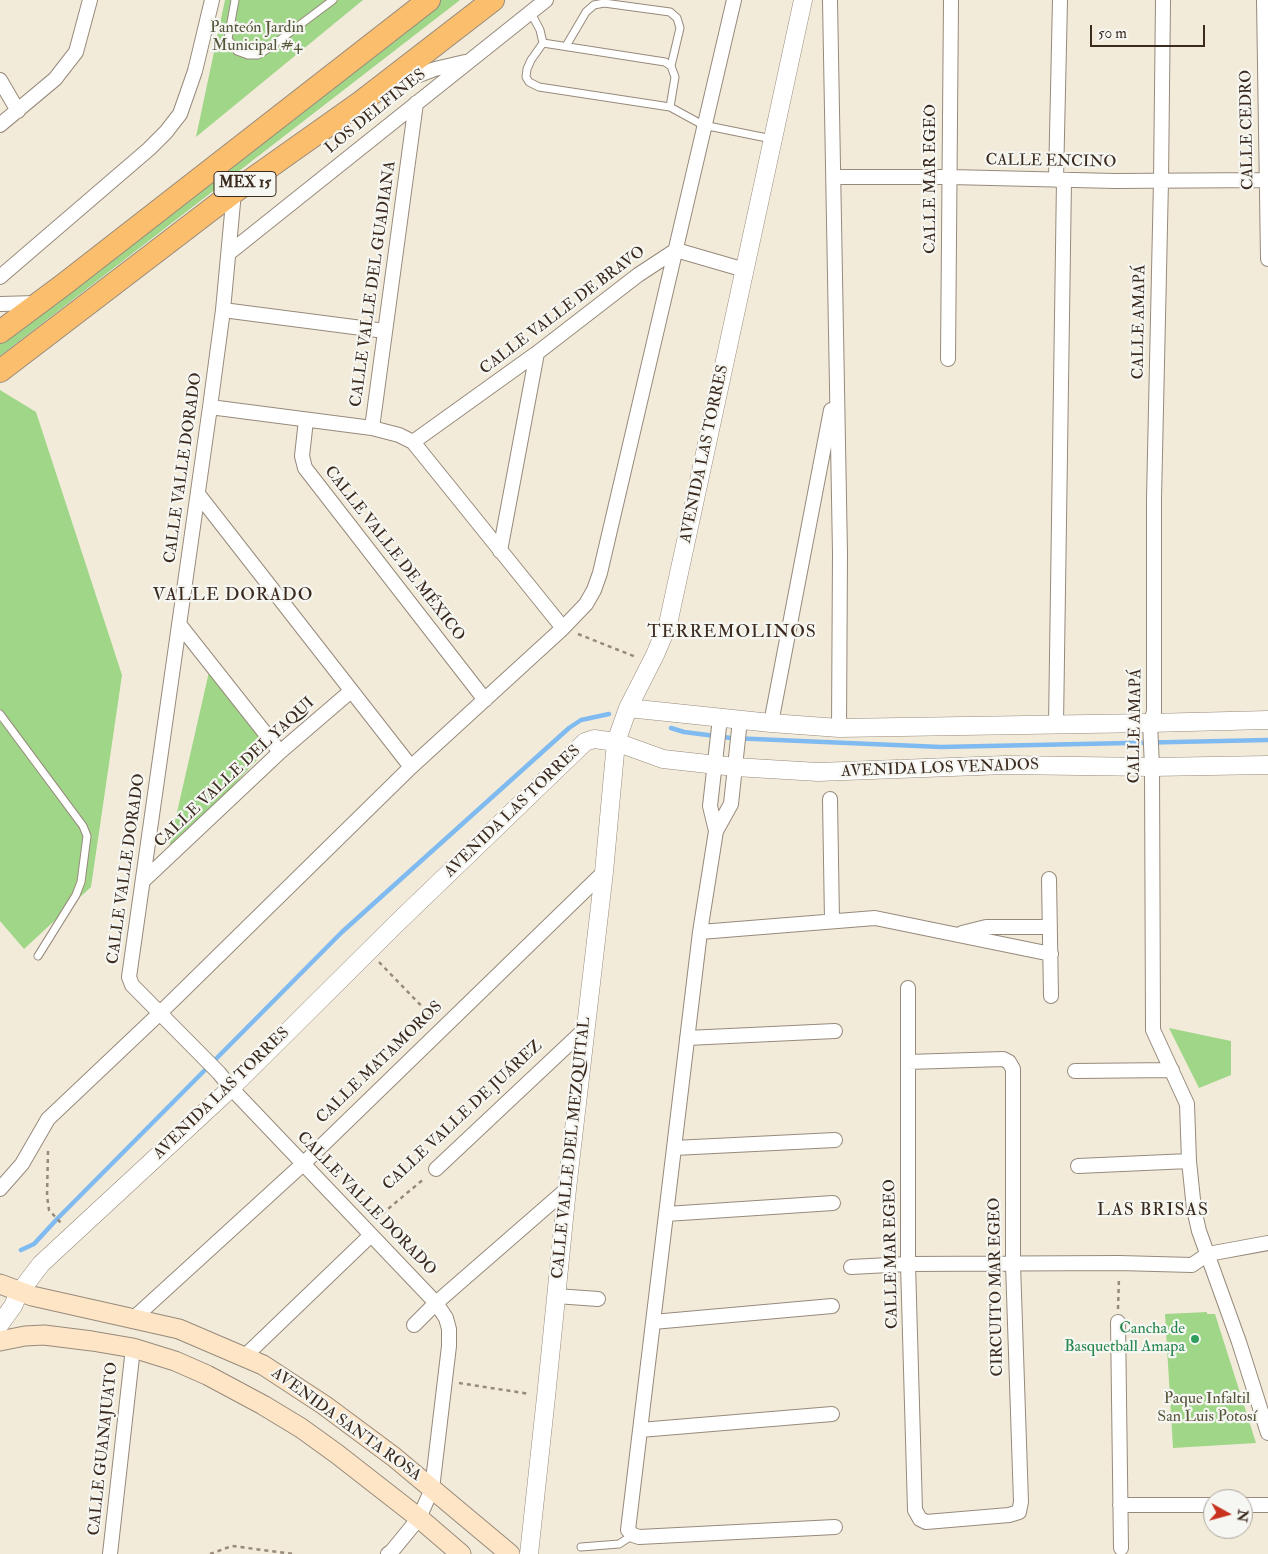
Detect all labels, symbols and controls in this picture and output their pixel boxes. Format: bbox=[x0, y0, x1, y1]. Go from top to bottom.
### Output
scale bar bbox=[1093, 15, 1208, 47]
park label: Panteón Jardin Municipal #4 bbox=[210, 19, 304, 57]
text: 50 m bbox=[1098, 24, 1127, 43]
street label: LOS DELFINES bbox=[322, 65, 430, 159]
street label: CALLE CEDRO bbox=[1237, 70, 1259, 190]
street label: CALLE MAR EGEO bbox=[922, 104, 942, 254]
street label: CALLE ENCINO bbox=[985, 151, 1117, 173]
street label: CALLE VALLE DEL GUADIANA bbox=[347, 160, 401, 408]
road number: MEX 15 bbox=[214, 172, 276, 196]
street label: CALLE VALLE DE BRAVO bbox=[477, 243, 649, 379]
street label: CALLE AMAPÁ bbox=[1129, 264, 1151, 380]
street label: AVENIDA LAS TORRES bbox=[677, 363, 733, 545]
street label: CALLE VALLE DORADO bbox=[161, 371, 207, 565]
street label: CALLE VALLE DE MÉXICO bbox=[320, 463, 468, 645]
district label: VALLE DORADO bbox=[151, 585, 315, 607]
district label: TERREMOLINOS bbox=[646, 622, 818, 644]
street label: CALLE AMAPÁ bbox=[1125, 668, 1147, 784]
street label: CALLE VALLE DEL YAQUI bbox=[151, 694, 319, 852]
street label: AVENIDA LAS TORRES bbox=[441, 742, 585, 882]
street label: AVENIDA LOS VENADOS bbox=[841, 756, 1039, 782]
street label: CALLE VALLE DORADO bbox=[104, 772, 150, 966]
street label: CALLE MATAMOROS bbox=[313, 998, 447, 1128]
street label: CALLE VALLE DEL MEZQUITAL bbox=[549, 1016, 595, 1280]
street label: AVENIDA LAS TORRES bbox=[150, 1024, 294, 1164]
street label: CALLE VALLE DE JUÁREZ bbox=[379, 1037, 547, 1195]
street label: CALLE VALLE DORADO bbox=[292, 1128, 440, 1280]
street label: CALLE MAR EGEO bbox=[881, 1179, 903, 1329]
street label: CIRCUITO MAR EGEO bbox=[986, 1197, 1008, 1377]
district label: LAS BRISAS bbox=[1096, 1200, 1210, 1222]
place label: Cancha de Basquetball Amapa bbox=[1064, 1320, 1185, 1358]
marker: Cancha de Basquetball Amapa bbox=[1189, 1333, 1201, 1345]
street label: CALLE GUANAJUATO bbox=[85, 1361, 123, 1537]
street label: AVENIDA SANTA ROSA bbox=[267, 1364, 425, 1486]
park label: Paque Infaltil San Luis Potosí bbox=[1157, 1390, 1257, 1428]
north arrow bbox=[1203, 1489, 1253, 1539]
text: N bbox=[1233, 1508, 1252, 1523]

